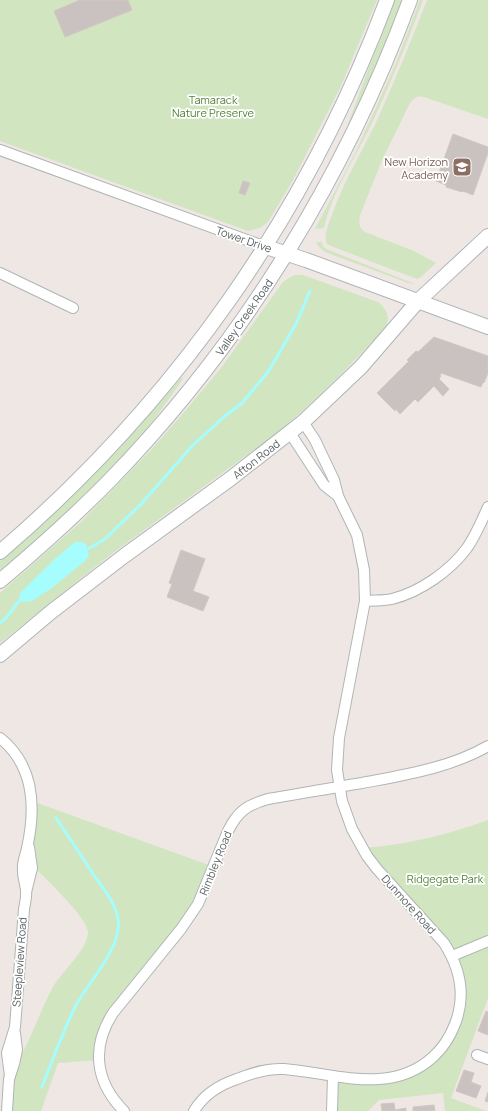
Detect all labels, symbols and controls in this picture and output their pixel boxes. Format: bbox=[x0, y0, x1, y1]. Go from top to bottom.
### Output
park label: Tamarack Nature Preserve bbox=[172, 92, 255, 120]
place label: New Horizon Academy bbox=[385, 154, 448, 182]
school or university icon: New Horizon Academy bbox=[451, 156, 473, 178]
street label: Tower Drive bbox=[214, 222, 275, 256]
street label: Valley Creek Road bbox=[212, 276, 276, 358]
street label: Afton Road bbox=[229, 436, 283, 482]
street label: Rimbley Road bbox=[195, 829, 235, 897]
street label: Dunmore Road bbox=[378, 871, 440, 937]
park label: Ridgegate Park bbox=[407, 871, 484, 886]
street label: Steepleview Road bbox=[8, 917, 30, 1007]

